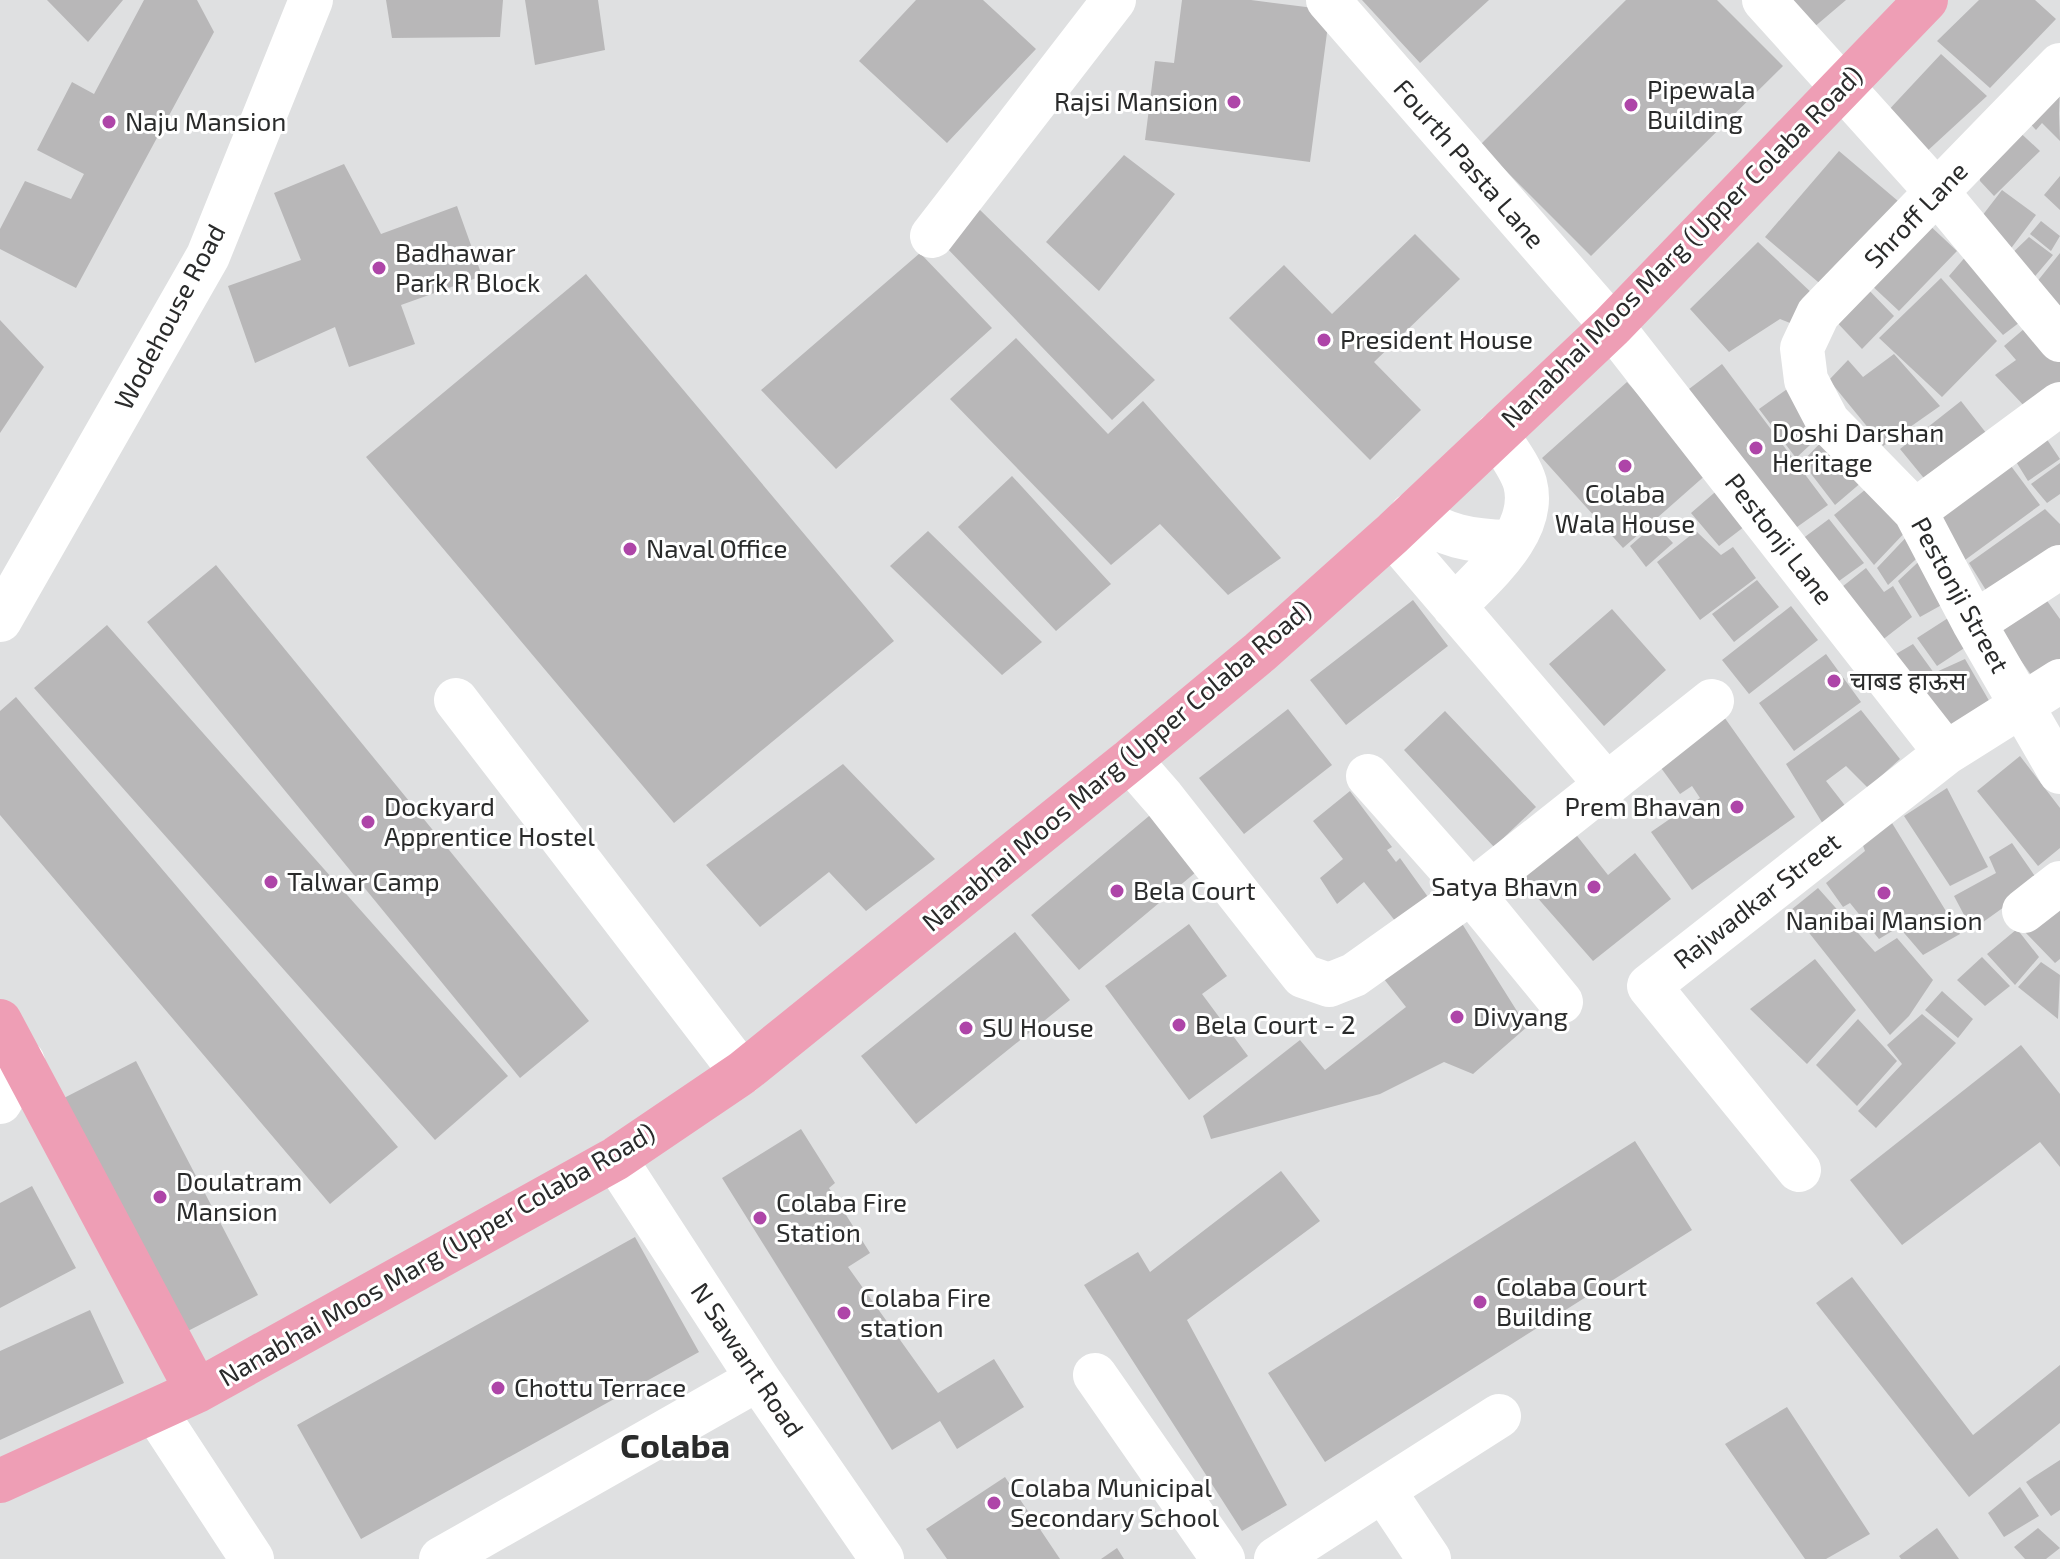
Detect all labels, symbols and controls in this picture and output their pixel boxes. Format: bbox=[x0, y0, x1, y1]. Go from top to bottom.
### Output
street label: Nanabhai Moos Marg (Upper Colaba Road) bbox=[1494, 59, 1868, 433]
street label: Fourth Pasta Lane bbox=[1388, 72, 1552, 254]
place label: Pipewala Building bbox=[1647, 73, 1755, 134]
place label: Rajsi Mansion bbox=[1054, 85, 1218, 116]
marker: Rajsi Mansion bbox=[1225, 93, 1243, 111]
marker: Pipewala Building bbox=[1622, 96, 1640, 114]
place label: Naju Mansion bbox=[125, 105, 286, 136]
marker: Naju Mansion bbox=[100, 113, 118, 131]
street label: Shroff Lane bbox=[1857, 154, 1973, 273]
street label: Wodehouse Road bbox=[107, 218, 231, 414]
place label: Badhawar Park R Block bbox=[395, 236, 540, 297]
marker: Badhawar Park R Block bbox=[370, 259, 388, 277]
place label: President House bbox=[1340, 323, 1533, 354]
marker: President House bbox=[1315, 331, 1333, 349]
place label: Doshi Darshan Heritage bbox=[1772, 416, 1944, 477]
marker: Doshi Darshan Heritage bbox=[1747, 439, 1765, 457]
marker: Colaba Wala House bbox=[1616, 457, 1634, 475]
street label: Pestonji Lane bbox=[1719, 466, 1841, 610]
place label: Colaba Wala House bbox=[1555, 477, 1695, 538]
street label: Pestonji Street bbox=[1906, 511, 2017, 678]
place label: Naval Office bbox=[646, 532, 787, 563]
marker: Naval Office bbox=[621, 540, 639, 558]
street label: Nanabhai Moos Marg (Upper Colaba Road) bbox=[915, 593, 1317, 937]
place label: चाबड हाऊस bbox=[1850, 664, 1967, 695]
marker: चाबड हाऊस bbox=[1825, 672, 1843, 690]
place label: Dockyard Apprentice Hostel bbox=[384, 790, 595, 851]
place label: Prem Bhavan bbox=[1565, 790, 1721, 821]
marker: Prem Bhavan bbox=[1728, 798, 1746, 816]
marker: Dockyard Apprentice Hostel bbox=[359, 813, 377, 831]
street label: Rajwadkar Street bbox=[1667, 825, 1846, 974]
place label: Talwar Camp bbox=[287, 865, 440, 896]
place label: Satya Bhavn bbox=[1431, 870, 1578, 901]
marker: Talwar Camp bbox=[262, 873, 280, 891]
place label: Bela Court bbox=[1133, 874, 1256, 905]
marker: Satya Bhavn bbox=[1585, 878, 1603, 896]
marker: Bela Court bbox=[1108, 882, 1126, 900]
marker: Nanibai Mansion bbox=[1875, 884, 1893, 902]
place label: Nanibai Mansion bbox=[1785, 904, 1983, 935]
place label: Divyang bbox=[1473, 1000, 1568, 1031]
place label: Bela Court - 2 bbox=[1195, 1008, 1356, 1039]
marker: Divyang bbox=[1448, 1008, 1466, 1026]
place label: SU House bbox=[982, 1011, 1094, 1042]
marker: Bela Court - 2 bbox=[1170, 1016, 1188, 1034]
marker: SU House bbox=[957, 1019, 975, 1037]
street label: Nanabhai Moos Marg (Upper Colaba Road) bbox=[213, 1116, 660, 1392]
place label: Doulatram Mansion bbox=[176, 1165, 302, 1226]
place label: Colaba Fire Station bbox=[776, 1186, 907, 1247]
marker: Doulatram Mansion bbox=[151, 1188, 169, 1206]
marker: Colaba Fire Station bbox=[751, 1209, 769, 1227]
place label: Colaba Court Building bbox=[1496, 1270, 1647, 1331]
street label: N Sawant Road bbox=[685, 1276, 811, 1442]
place label: Colaba Fire station bbox=[860, 1281, 991, 1342]
marker: Colaba Court Building bbox=[1471, 1293, 1489, 1311]
marker: Colaba Fire station bbox=[835, 1304, 853, 1322]
place label: Chottu Terrace bbox=[514, 1371, 686, 1402]
marker: Chottu Terrace bbox=[489, 1379, 507, 1397]
district label: Colaba bbox=[620, 1424, 730, 1465]
place label: Colaba Municipal Secondary School bbox=[1010, 1471, 1219, 1532]
marker: Colaba Municipal Secondary School bbox=[985, 1494, 1003, 1512]

